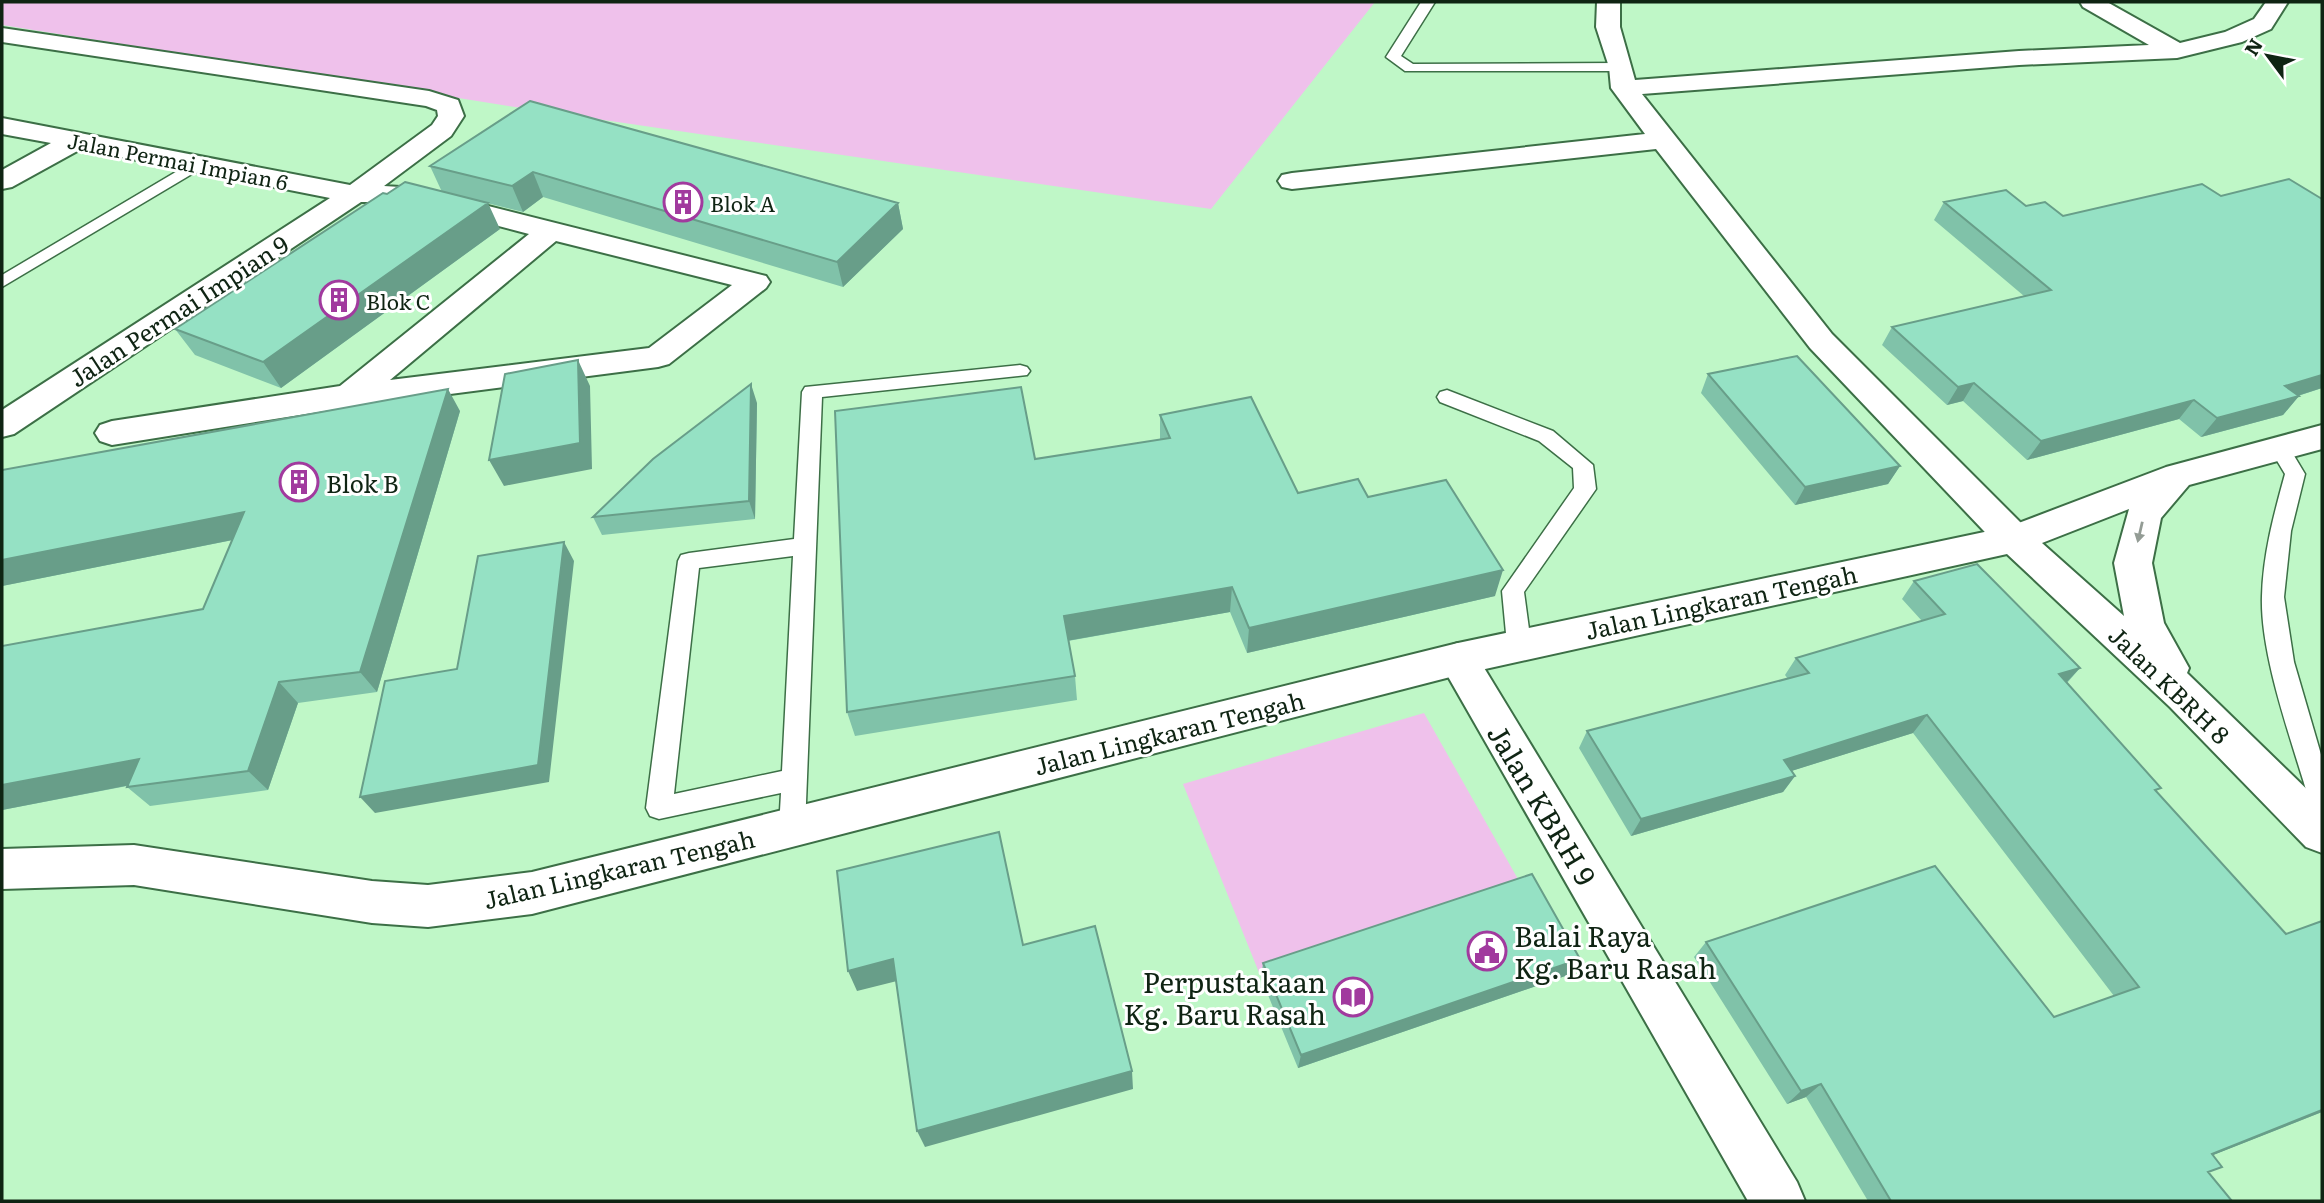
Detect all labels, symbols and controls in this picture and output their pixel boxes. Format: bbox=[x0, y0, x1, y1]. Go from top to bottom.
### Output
north arrow bbox=[2233, 21, 2303, 91]
text: N bbox=[2237, 32, 2269, 61]
street label: Jalan Permai Impian 6 bbox=[65, 123, 291, 197]
building icon: Blok A bbox=[662, 181, 704, 223]
place label: Blok A bbox=[710, 187, 776, 218]
street label: Jalan Permai Impian 9 bbox=[61, 226, 295, 394]
building icon: Blok C bbox=[318, 279, 360, 321]
place label: Blok C bbox=[366, 285, 430, 316]
building icon: Blok B bbox=[278, 461, 320, 503]
place label: Blok B bbox=[326, 465, 399, 500]
one-way arrow bbox=[2134, 521, 2145, 543]
street label: Jalan Lingkaran Tengah bbox=[1582, 555, 1860, 647]
street label: Jalan KBRH 8 bbox=[2102, 617, 2238, 751]
street label: Jalan Lingkaran Tengah bbox=[1030, 681, 1308, 783]
street label: Jalan KBRH 9 bbox=[1478, 715, 1608, 893]
street label: Jalan Lingkaran Tengah bbox=[480, 820, 758, 916]
place label: Balai Raya Kg. Baru Rasah bbox=[1514, 914, 1717, 988]
public building icon: Balai Raya Kg. Baru Rasah bbox=[1466, 930, 1508, 972]
place label: Perpustakaan Kg. Baru Rasah bbox=[1123, 960, 1326, 1034]
library icon: Perpustakaan Kg. Baru Rasah bbox=[1332, 976, 1374, 1018]

